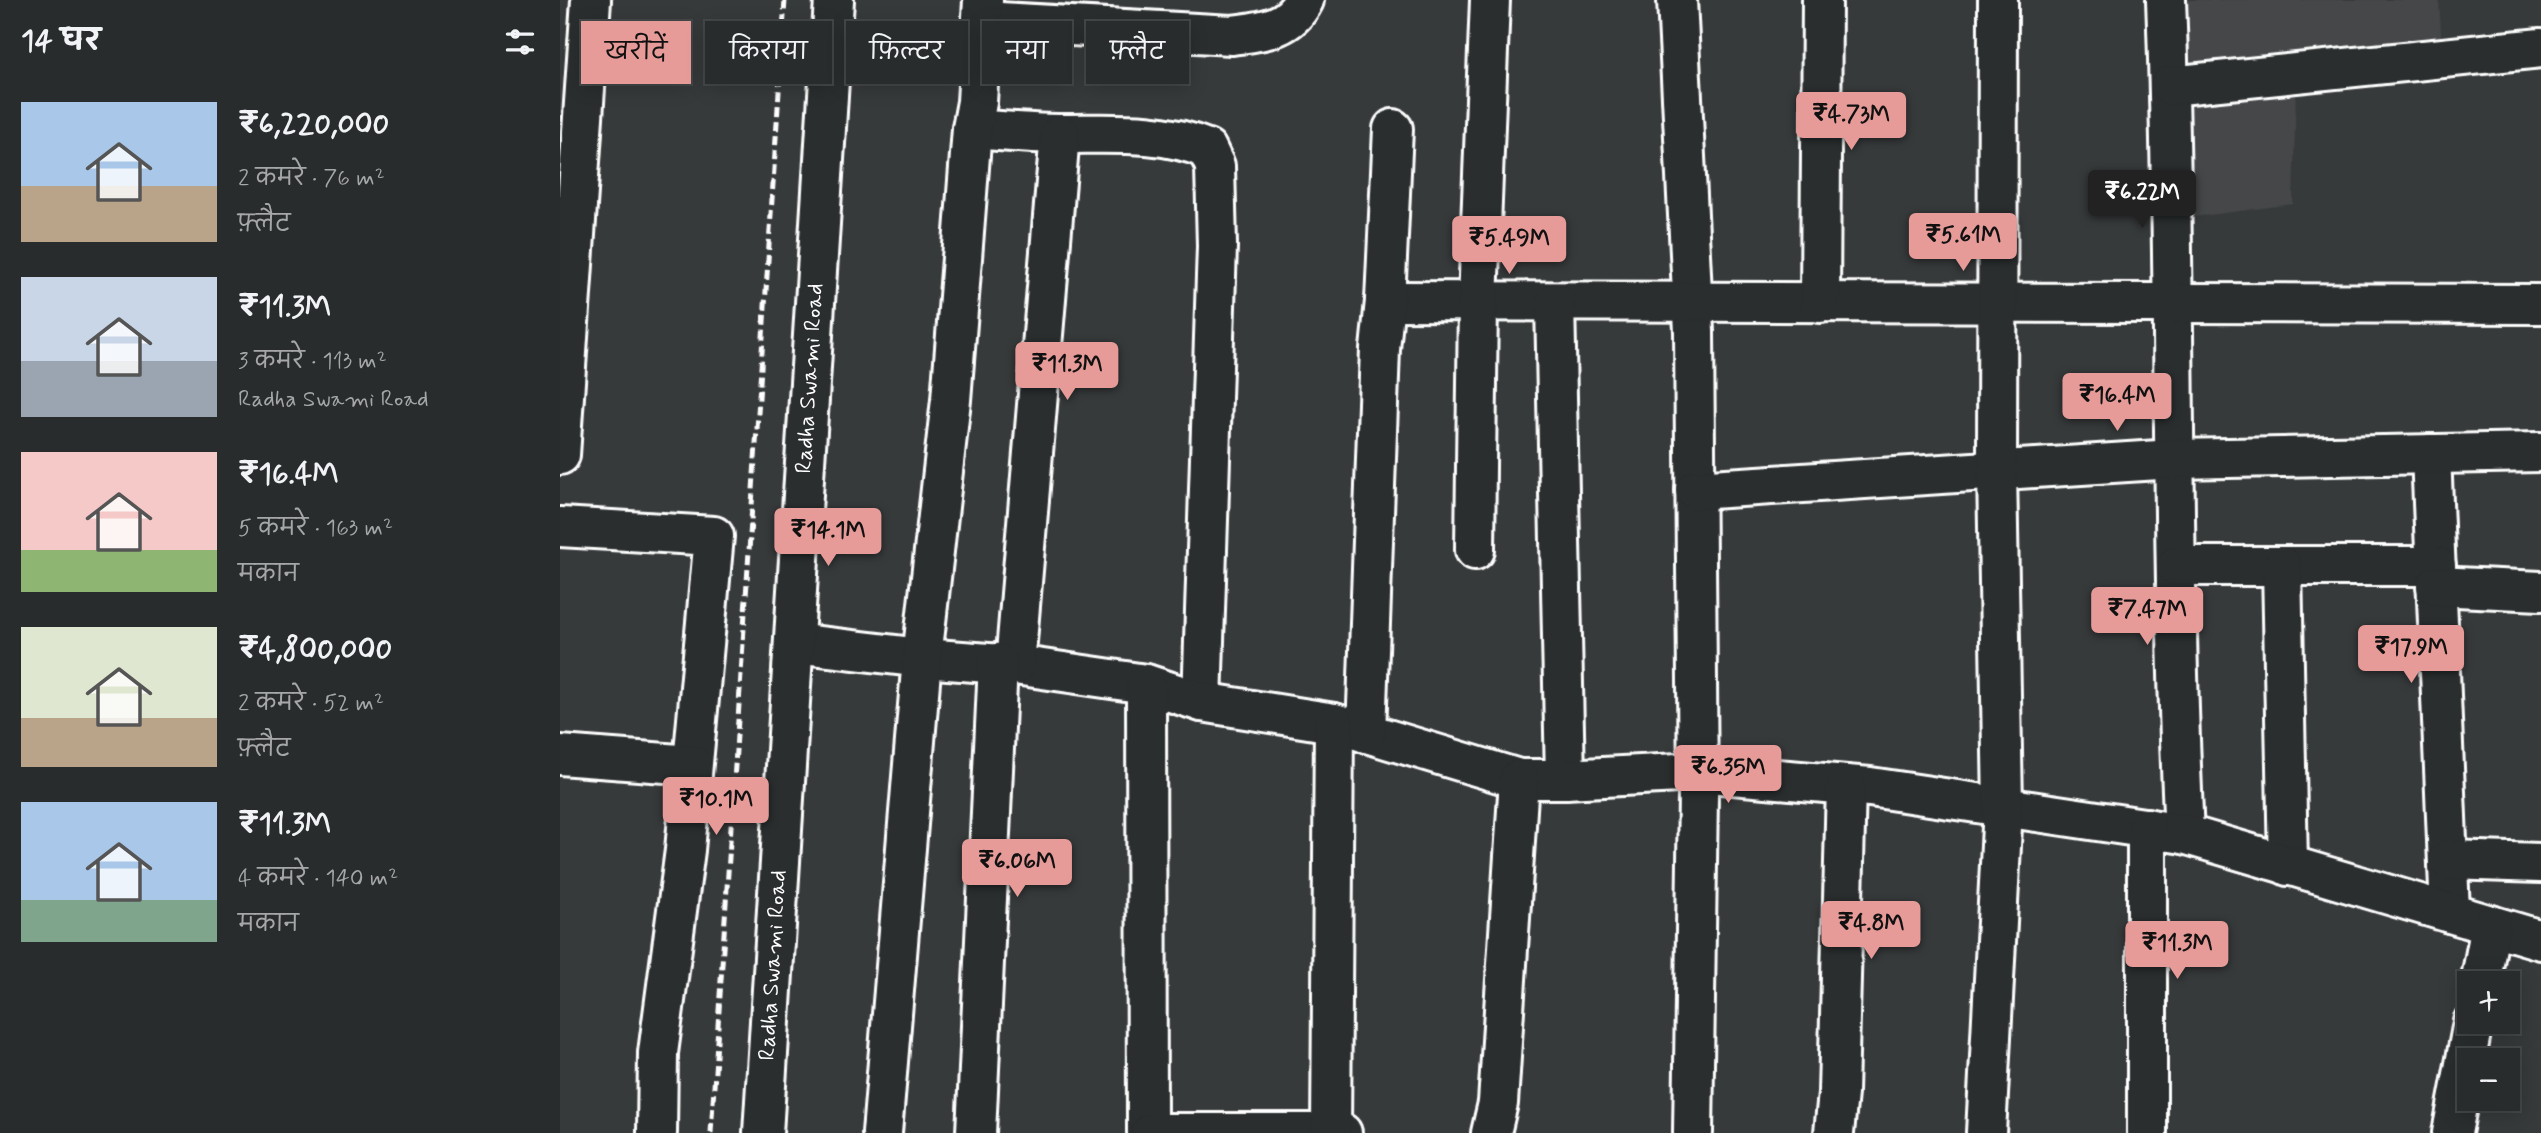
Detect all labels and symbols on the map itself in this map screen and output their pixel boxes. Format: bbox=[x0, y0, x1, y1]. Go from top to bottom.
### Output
pin: ₹4.73M bbox=[1794, 92, 1908, 152]
pin: ₹6.22M bbox=[2085, 170, 2199, 230]
pin: ₹5.61M bbox=[1906, 214, 2020, 273]
pin: ₹5.49M bbox=[1452, 216, 1566, 276]
street label: Radha Swami Road bbox=[789, 282, 831, 475]
pin: ₹11.3M bbox=[1010, 342, 1124, 402]
pin: ₹16.4M bbox=[2060, 374, 2174, 433]
pin: ₹14.1M bbox=[771, 508, 885, 568]
pin: ₹7.47M bbox=[2090, 588, 2204, 647]
pin: ₹17.9M bbox=[2354, 626, 2468, 685]
pin: ₹6.35M bbox=[1671, 746, 1785, 805]
pin: ₹10.1M bbox=[659, 778, 773, 837]
pin: ₹6.06M bbox=[960, 839, 1074, 899]
street label: Radha Swami Road bbox=[753, 869, 794, 1061]
pin: ₹4.8M bbox=[1822, 902, 1920, 961]
pin: ₹11.3M bbox=[2120, 922, 2234, 981]

